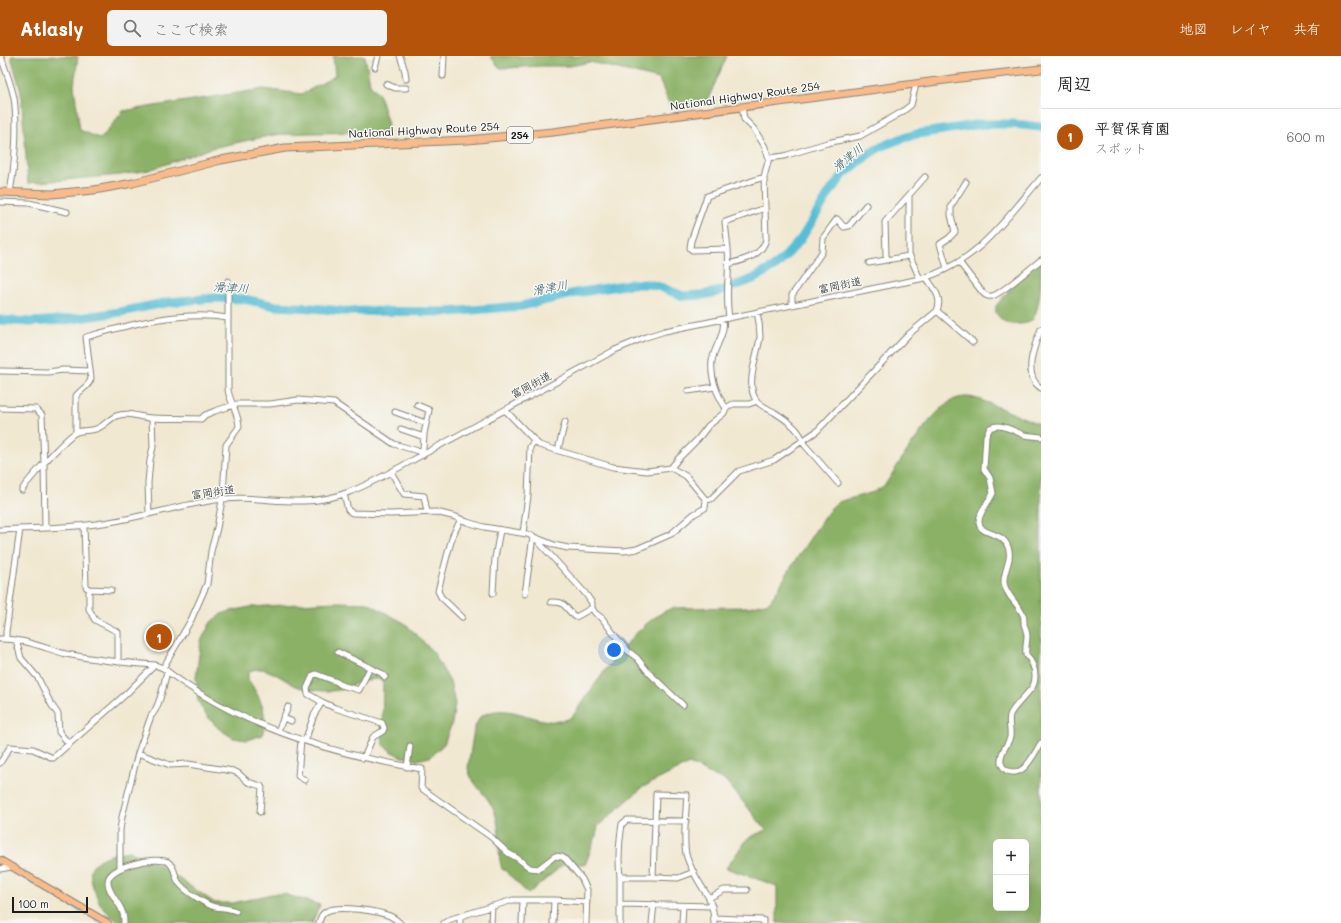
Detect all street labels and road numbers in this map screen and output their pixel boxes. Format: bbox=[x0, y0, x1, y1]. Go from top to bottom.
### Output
street label: National Highway Route 254 bbox=[669, 77, 821, 113]
street label: National Highway Route 254 bbox=[348, 118, 500, 141]
road number: 254 bbox=[507, 127, 533, 143]
street label: 富岡街道 bbox=[817, 273, 863, 296]
street label: 富岡街道 bbox=[508, 368, 554, 402]
street label: 富岡街道 bbox=[190, 481, 236, 502]

